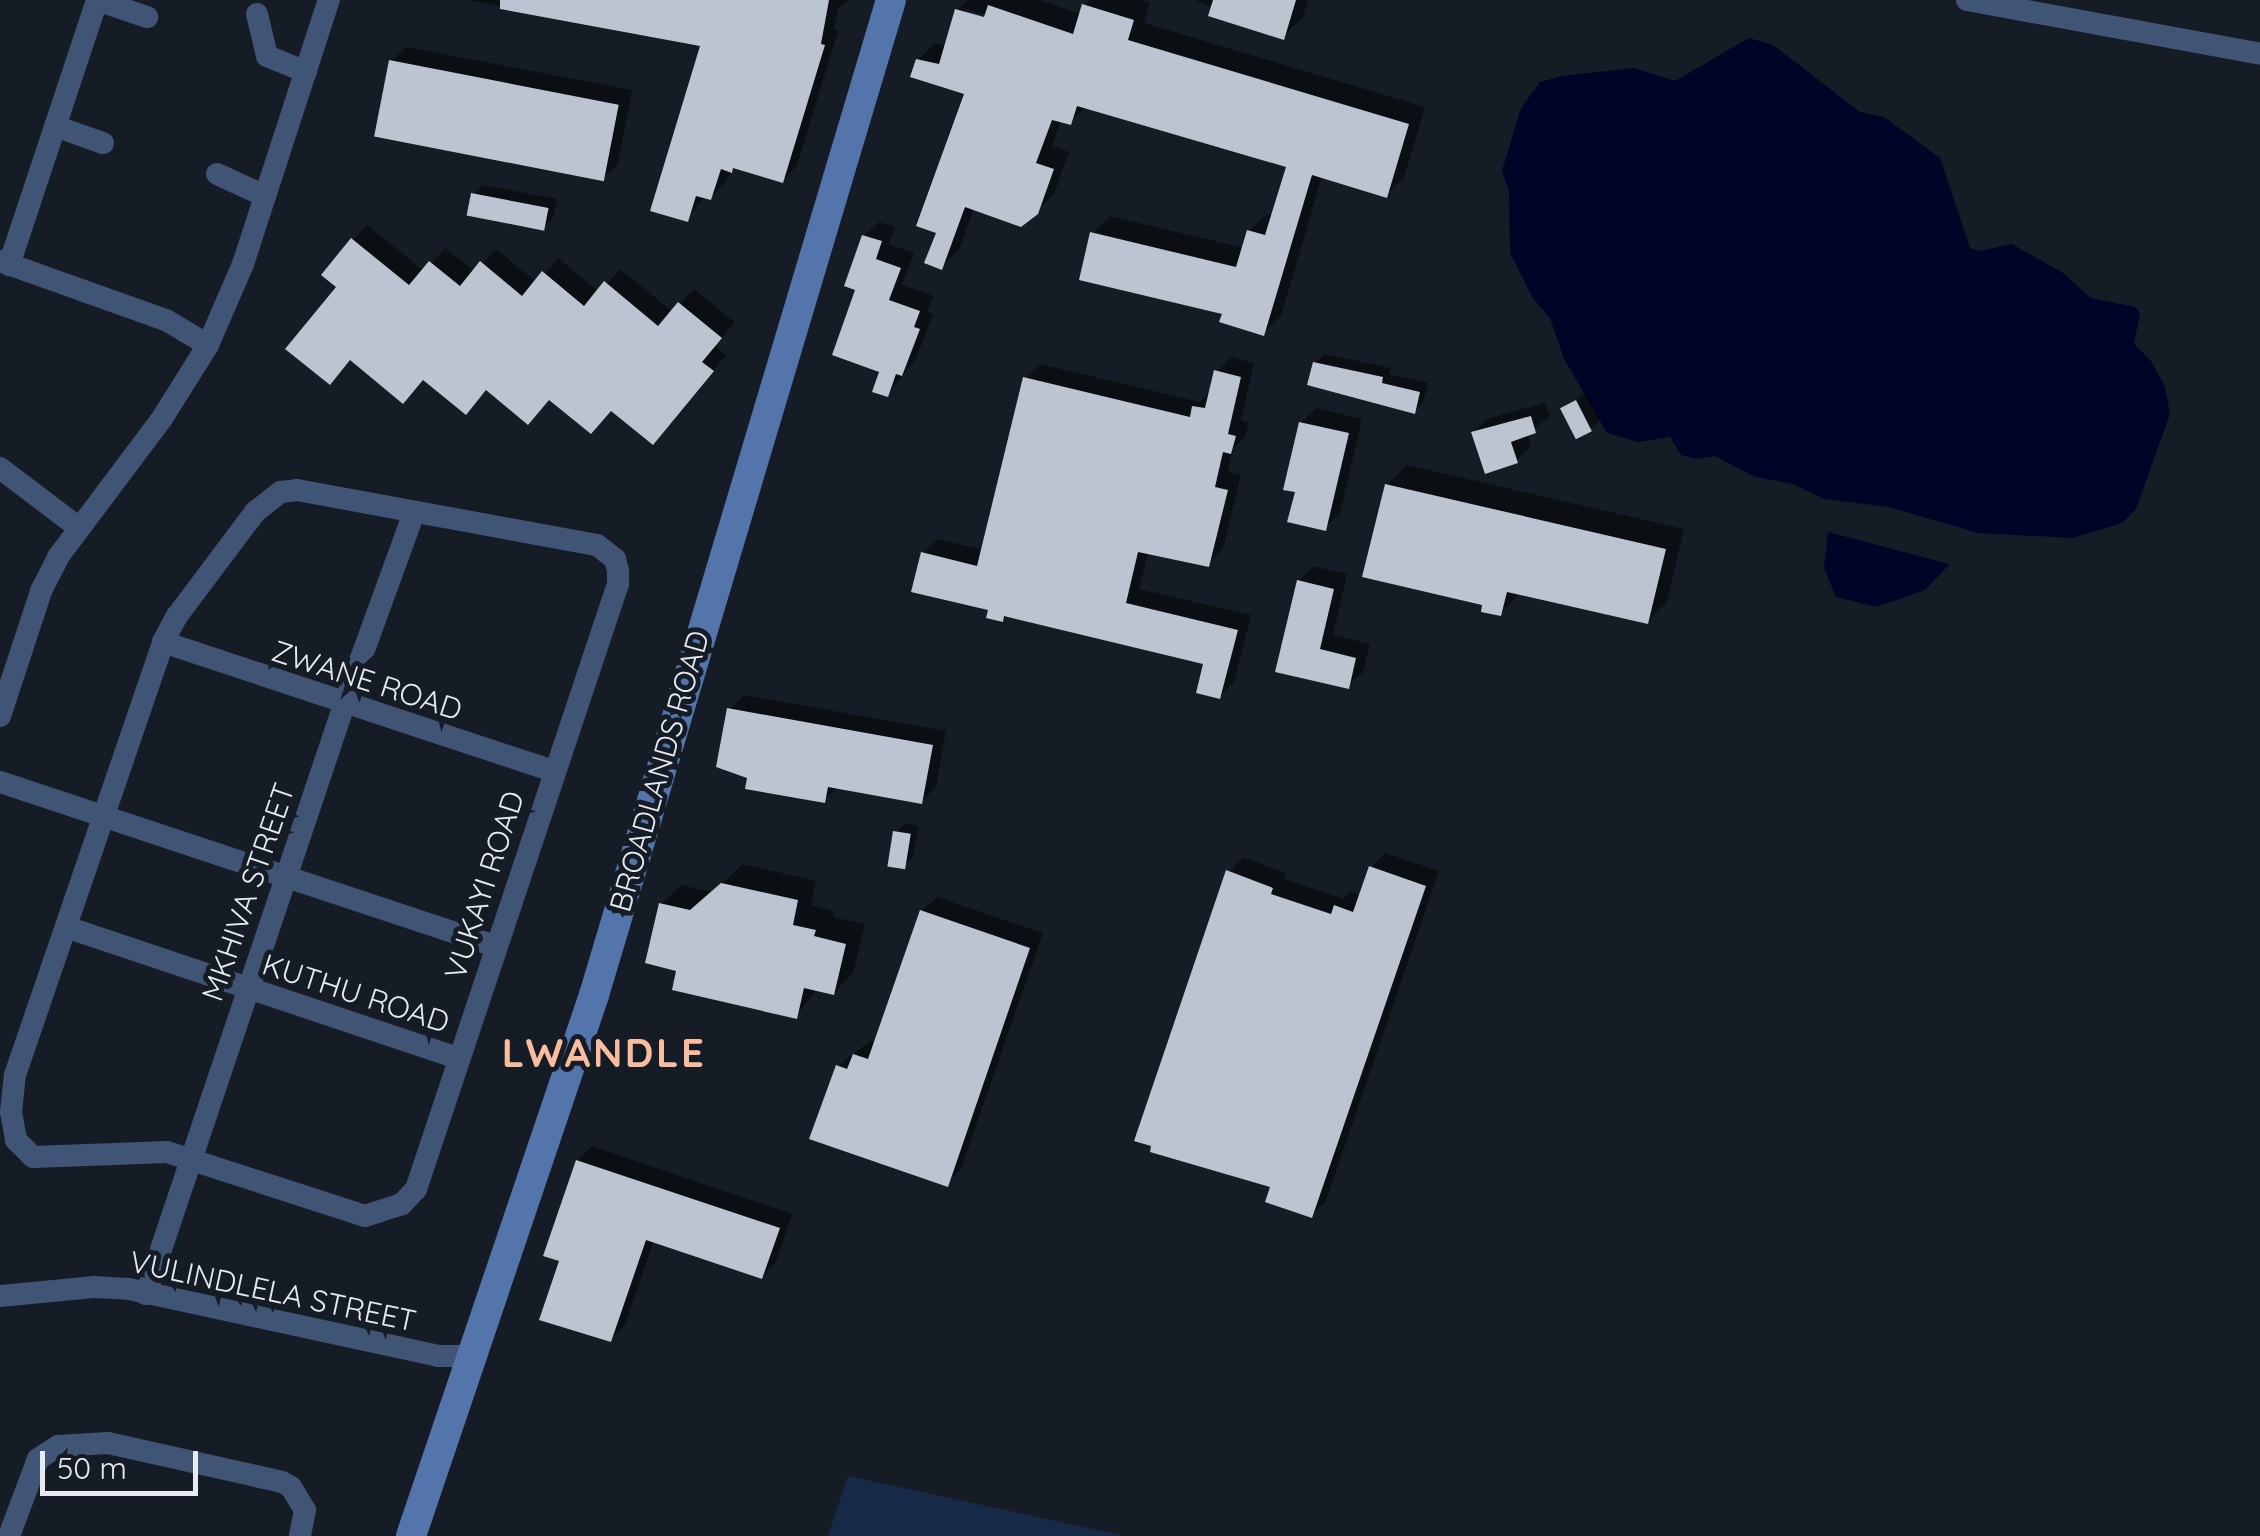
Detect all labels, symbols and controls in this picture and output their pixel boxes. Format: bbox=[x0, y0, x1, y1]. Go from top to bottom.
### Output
street label: BROADLANDS ROAD bbox=[602, 626, 716, 916]
street label: ZWANE ROAD bbox=[267, 632, 467, 728]
street label: MKHIVA STREET bbox=[194, 778, 302, 1006]
street label: VUKAYI ROAD bbox=[437, 786, 531, 984]
street label: KUTHU ROAD bbox=[258, 946, 454, 1040]
district label: LWANDLE bbox=[502, 1028, 706, 1076]
street label: VULINDLELA STREET bbox=[126, 1243, 420, 1339]
scale bar bbox=[45, 1431, 202, 1493]
text: 50 m bbox=[57, 1449, 127, 1487]

